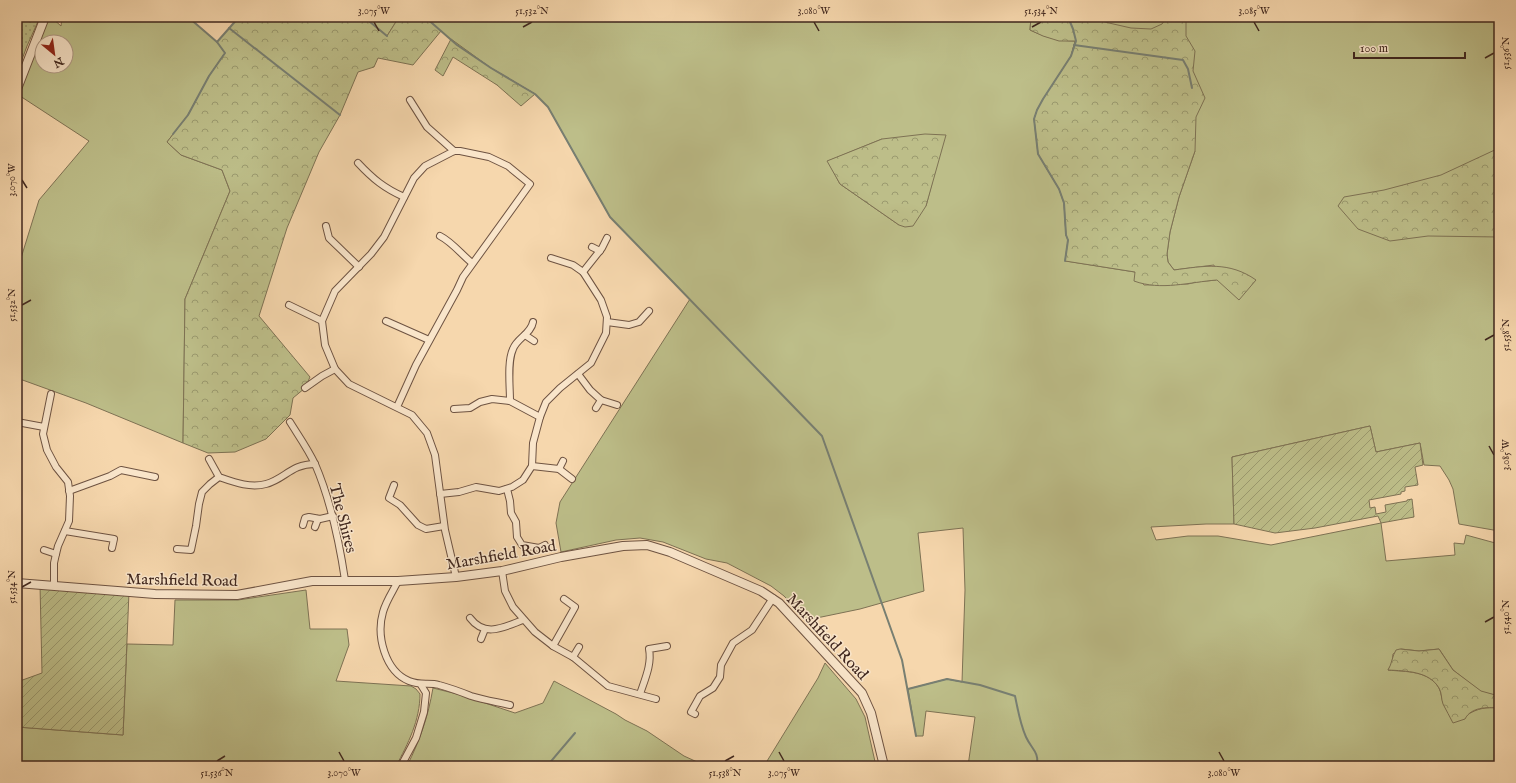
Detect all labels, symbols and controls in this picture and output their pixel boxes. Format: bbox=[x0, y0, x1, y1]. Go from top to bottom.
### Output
text: 3.075°W bbox=[358, 5, 390, 18]
text: 51.532°N bbox=[515, 5, 549, 18]
text: 3.080°W bbox=[798, 5, 831, 18]
text: 51.534°N bbox=[1024, 5, 1058, 18]
text: 3.085°W bbox=[1238, 5, 1270, 18]
north arrow bbox=[34, 34, 74, 74]
scale bar bbox=[1354, 34, 1465, 60]
text: 51.536°N bbox=[1500, 36, 1513, 69]
text: 100 m bbox=[1360, 41, 1388, 56]
text: N bbox=[50, 53, 67, 71]
text: 3.070°W bbox=[6, 163, 19, 197]
text: 51.532°N bbox=[6, 288, 19, 322]
text: 51.538°N bbox=[1500, 318, 1513, 351]
text: 3.085°W bbox=[1500, 439, 1513, 471]
street label: The Shires bbox=[324, 482, 360, 556]
street label: Marshfield Road bbox=[445, 536, 558, 575]
text: 51.534°N bbox=[6, 570, 19, 604]
street label: Marshfield Road bbox=[126, 570, 238, 592]
street label: Marshfield Road bbox=[781, 590, 872, 685]
text: 51.540°N bbox=[1500, 599, 1513, 634]
text: 51.536°N bbox=[201, 767, 234, 780]
text: 3.070°W bbox=[327, 767, 361, 780]
text: 51.538°N bbox=[709, 767, 742, 780]
text: 3.075°W bbox=[768, 767, 800, 780]
text: 3.080°W bbox=[1208, 767, 1241, 780]

